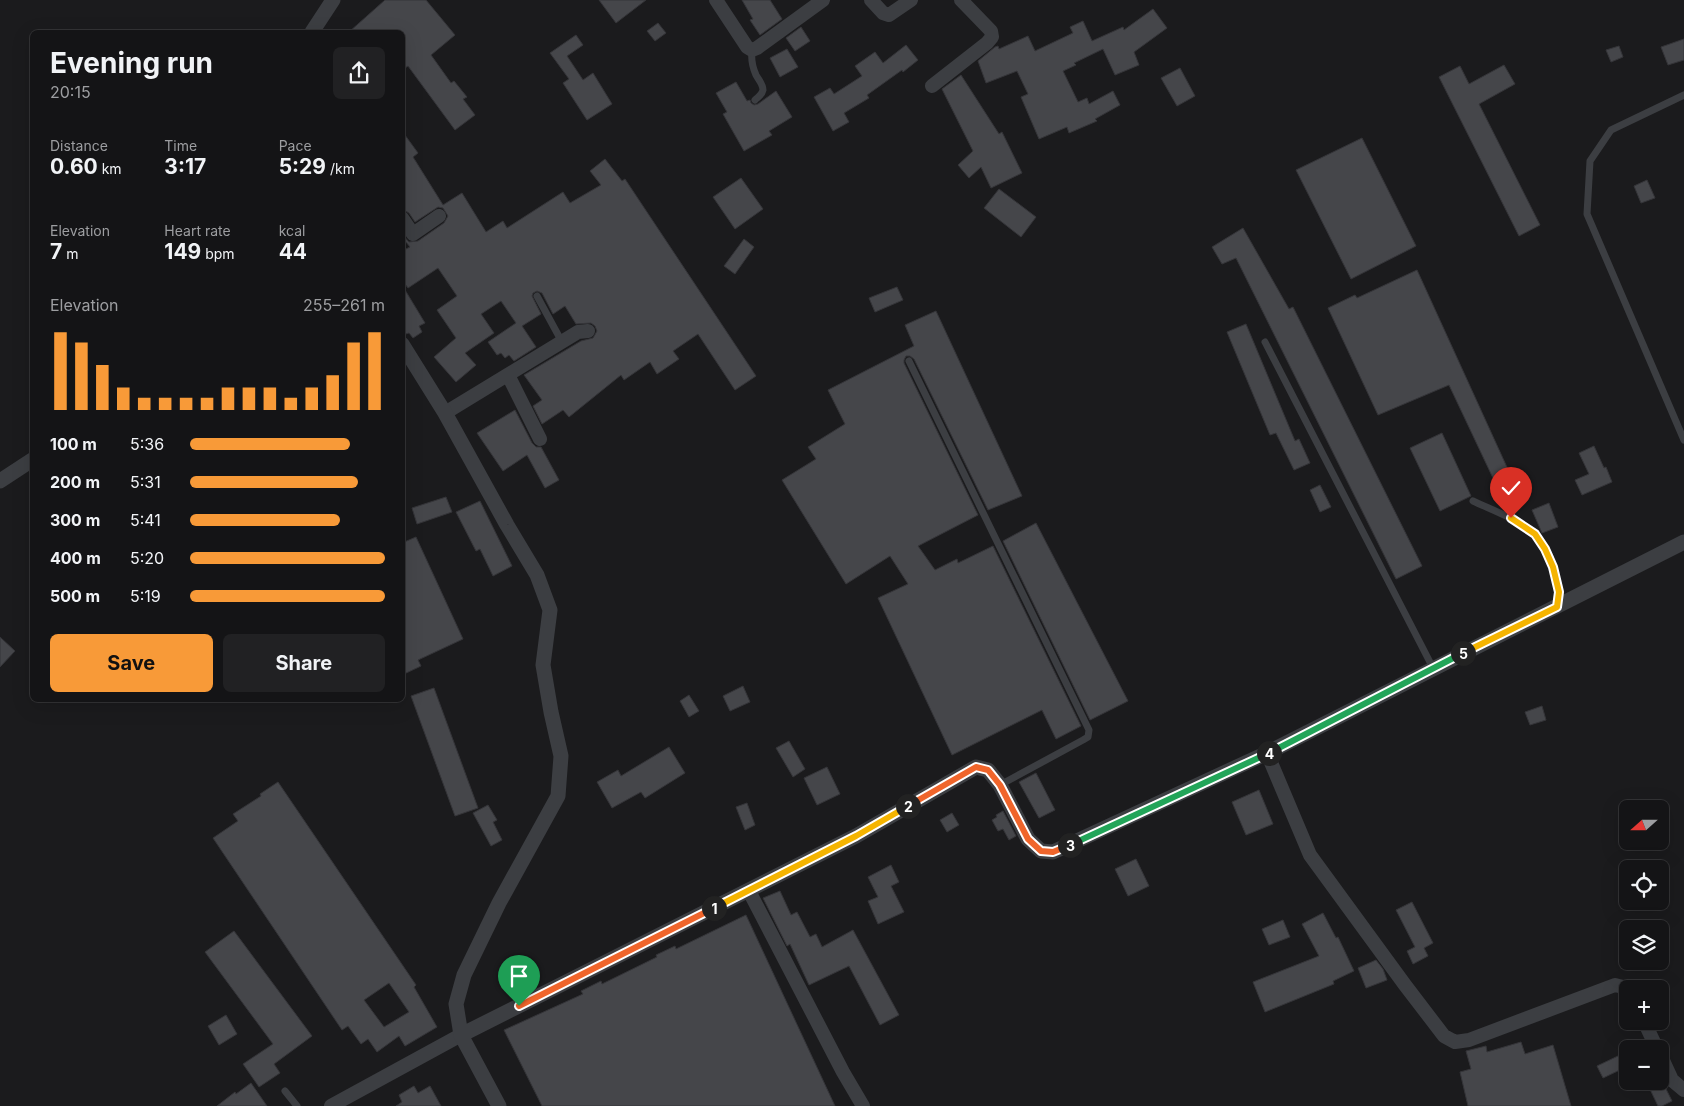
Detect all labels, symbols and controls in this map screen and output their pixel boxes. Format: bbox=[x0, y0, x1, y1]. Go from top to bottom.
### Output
text: Evening run bbox=[50, 46, 213, 80]
button: share bbox=[333, 47, 385, 99]
text: 20:15 bbox=[50, 82, 91, 102]
text: Distance bbox=[50, 137, 108, 154]
text: Time bbox=[164, 137, 197, 154]
text: Pace bbox=[279, 137, 312, 154]
text: 0.60 bbox=[50, 154, 98, 179]
text: 3:17 bbox=[164, 154, 206, 179]
text: 5:29 bbox=[279, 154, 326, 179]
text: km bbox=[98, 160, 122, 177]
text: /km bbox=[326, 160, 355, 177]
text: Elevation bbox=[50, 222, 110, 239]
text: Heart rate bbox=[164, 222, 231, 239]
text: kcal bbox=[279, 222, 305, 239]
text: 7 bbox=[50, 239, 62, 264]
text: 149 bbox=[164, 239, 201, 264]
text: 44 bbox=[279, 239, 307, 264]
text: m bbox=[62, 245, 78, 262]
text: bpm bbox=[201, 245, 235, 262]
text: Elevation bbox=[50, 295, 119, 315]
text: 255–261 m bbox=[303, 295, 385, 315]
text: 100 m bbox=[50, 434, 97, 454]
text: 5:36 bbox=[130, 434, 164, 454]
pin bbox=[1490, 467, 1532, 518]
text: 200 m bbox=[50, 472, 100, 492]
text: 5:31 bbox=[130, 472, 161, 492]
icon: check bbox=[1497, 474, 1525, 502]
text: 300 m bbox=[50, 510, 100, 530]
text: 5:41 bbox=[130, 510, 161, 530]
text: 400 m bbox=[50, 548, 101, 568]
text: 5:20 bbox=[130, 548, 164, 568]
text: 500 m bbox=[50, 586, 100, 606]
text: 5:19 bbox=[130, 586, 161, 606]
button: Save bbox=[50, 634, 213, 692]
button: Share bbox=[223, 634, 385, 692]
pin: 5 bbox=[1450, 640, 1476, 666]
text: 5 bbox=[1459, 645, 1468, 662]
pin: 4 bbox=[1256, 740, 1282, 766]
text: 4 bbox=[1265, 745, 1274, 762]
pin: 2 bbox=[896, 794, 920, 818]
text: 2 bbox=[904, 798, 913, 815]
north arrow bbox=[1619, 800, 1669, 850]
map controls bbox=[1619, 800, 1669, 1090]
pin: 3 bbox=[1058, 832, 1082, 858]
text: 3 bbox=[1066, 837, 1075, 854]
button: locate bbox=[1619, 860, 1669, 910]
pin: 1 bbox=[702, 896, 726, 920]
text: 1 bbox=[711, 900, 718, 917]
button: layers bbox=[1619, 920, 1669, 970]
pin bbox=[498, 955, 540, 1006]
icon: arrive bbox=[505, 962, 533, 990]
button: + bbox=[1619, 980, 1669, 1030]
button: − bbox=[1619, 1040, 1669, 1090]

